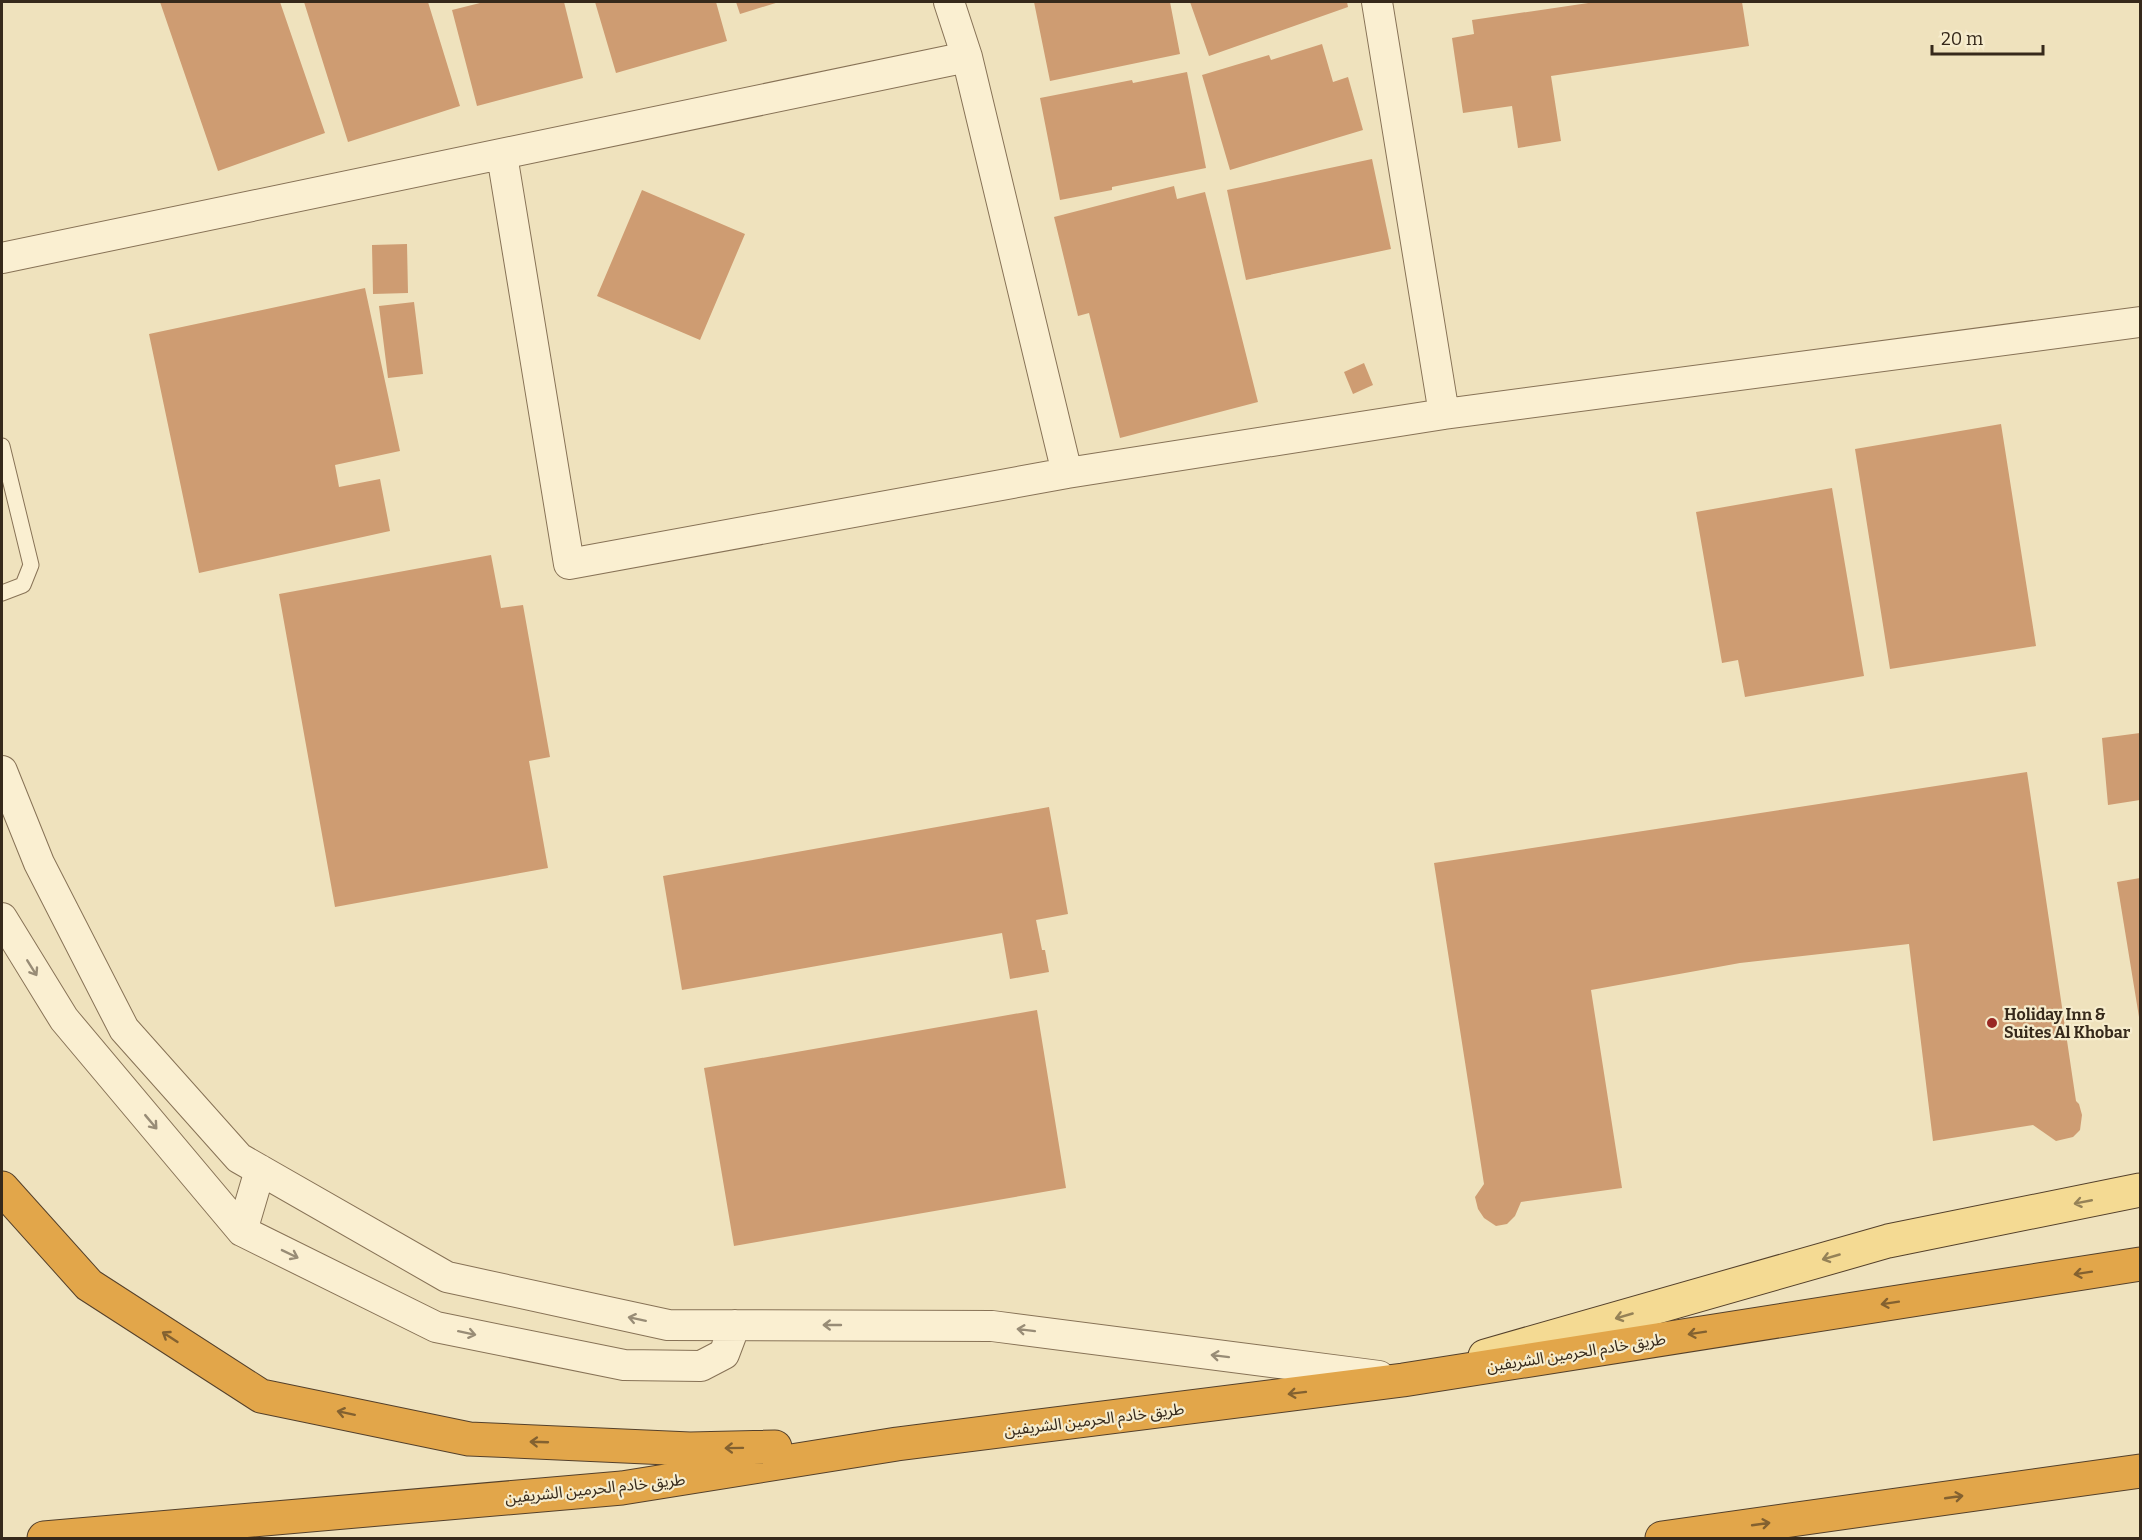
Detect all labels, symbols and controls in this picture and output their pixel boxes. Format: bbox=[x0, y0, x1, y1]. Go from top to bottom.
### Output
scale bar bbox=[1932, 18, 2043, 56]
text: 20 m bbox=[1941, 28, 1983, 50]
one-way arrow bbox=[27, 959, 39, 976]
place label: Holiday Inn & Suites Al Khobar bbox=[2004, 1005, 2131, 1042]
marker: Holiday Inn & Suites Al Khobar bbox=[1985, 1016, 1999, 1030]
one-way arrow bbox=[144, 1114, 157, 1130]
one-way arrow bbox=[2074, 1197, 2093, 1208]
one-way arrow bbox=[280, 1249, 298, 1261]
one-way arrow bbox=[1822, 1252, 1841, 1263]
one-way arrow bbox=[2073, 1267, 2093, 1278]
one-way arrow bbox=[1881, 1298, 1900, 1309]
one-way arrow bbox=[1614, 1311, 1633, 1322]
one-way arrow bbox=[628, 1312, 647, 1324]
one-way arrow bbox=[822, 1319, 842, 1331]
one-way arrow bbox=[1017, 1325, 1037, 1336]
one-way arrow bbox=[457, 1328, 476, 1339]
one-way arrow bbox=[1688, 1328, 1708, 1339]
street label: طريق خادم الحرمين الشريفين bbox=[1485, 1329, 1668, 1379]
one-way arrow bbox=[162, 1331, 179, 1343]
one-way arrow bbox=[1210, 1350, 1230, 1361]
one-way arrow bbox=[1287, 1388, 1307, 1399]
street label: طريق خادم الحرمين الشريفين bbox=[1003, 1399, 1186, 1443]
one-way arrow bbox=[337, 1407, 356, 1419]
one-way arrow bbox=[529, 1436, 549, 1448]
one-way arrow bbox=[724, 1442, 744, 1453]
street label: طريق خادم الحرمين الشريفين bbox=[504, 1470, 687, 1510]
one-way arrow bbox=[1944, 1491, 1963, 1502]
one-way arrow bbox=[1751, 1519, 1770, 1530]

